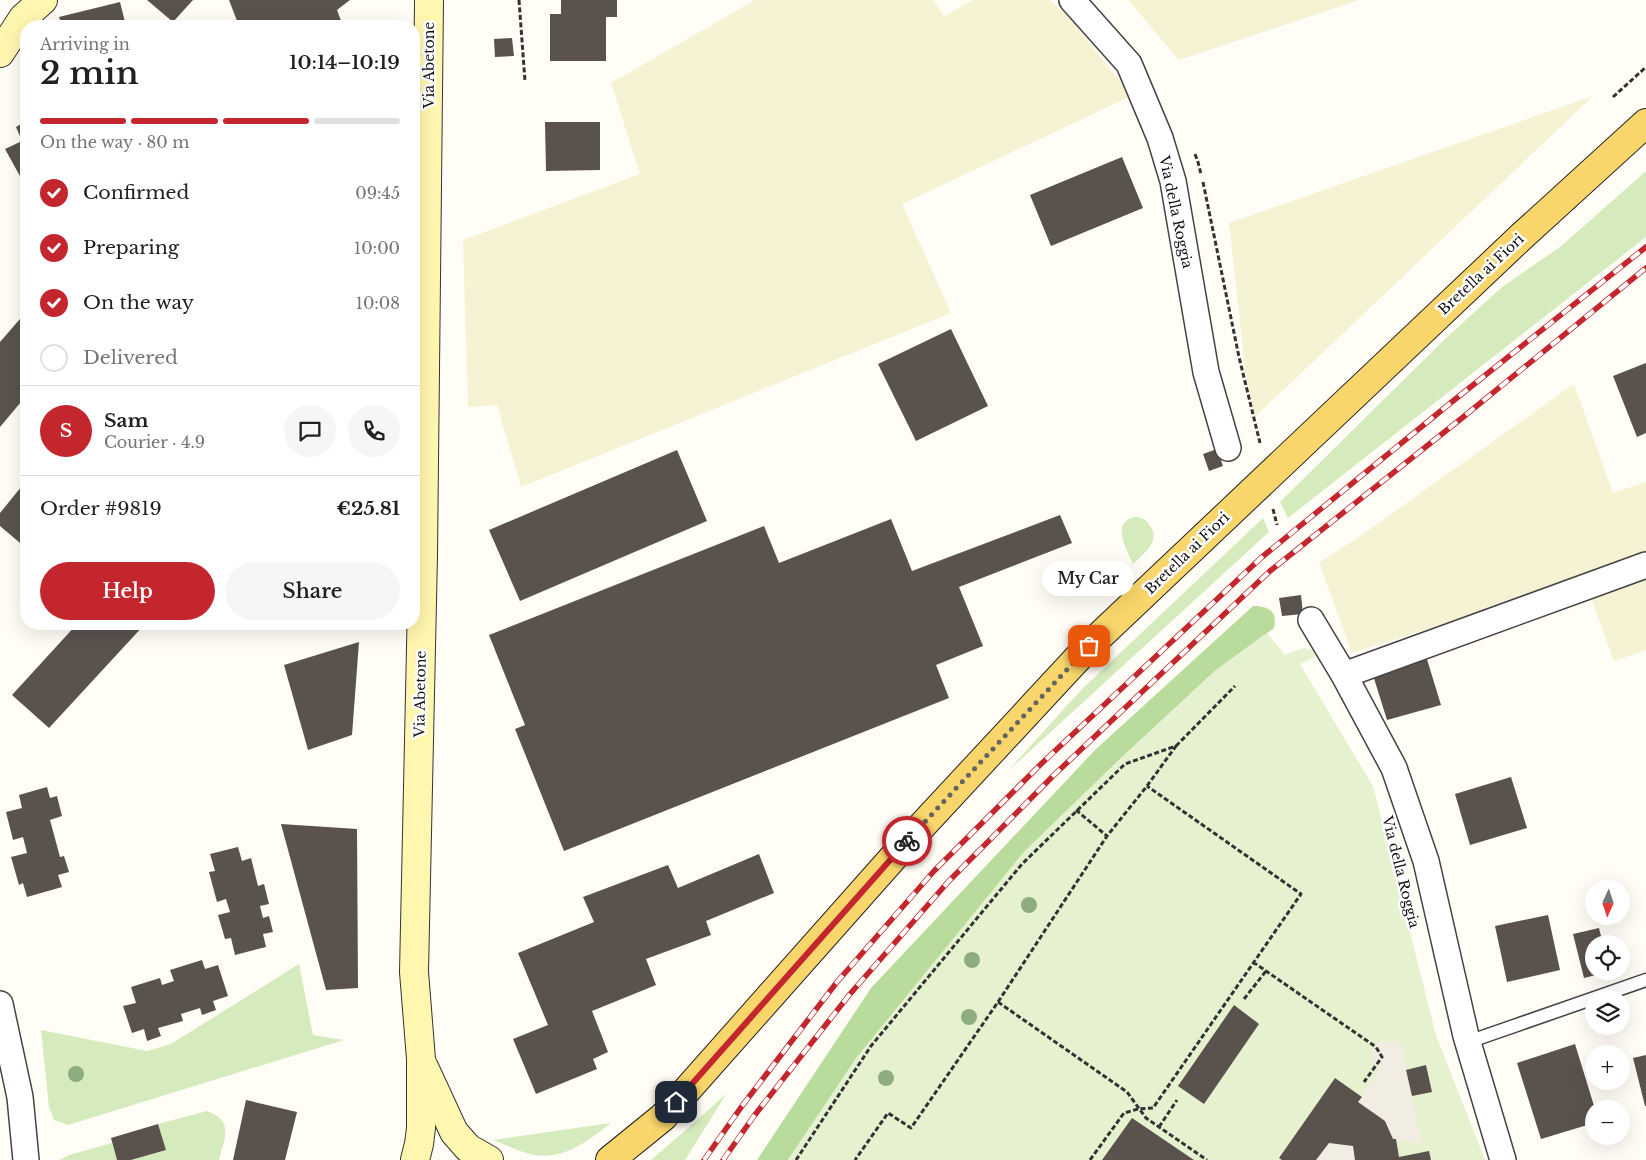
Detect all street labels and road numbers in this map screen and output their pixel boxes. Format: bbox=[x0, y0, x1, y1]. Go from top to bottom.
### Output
street label: Via Abetone bbox=[420, 22, 438, 109]
street label: Via della Roggia bbox=[1155, 153, 1197, 270]
street label: Bretella ai Fiori bbox=[1434, 230, 1528, 318]
street label: Bretella ai Fiori bbox=[1141, 508, 1233, 598]
street label: Via Abetone bbox=[410, 650, 430, 739]
street label: Via della Roggia bbox=[1378, 813, 1424, 930]

